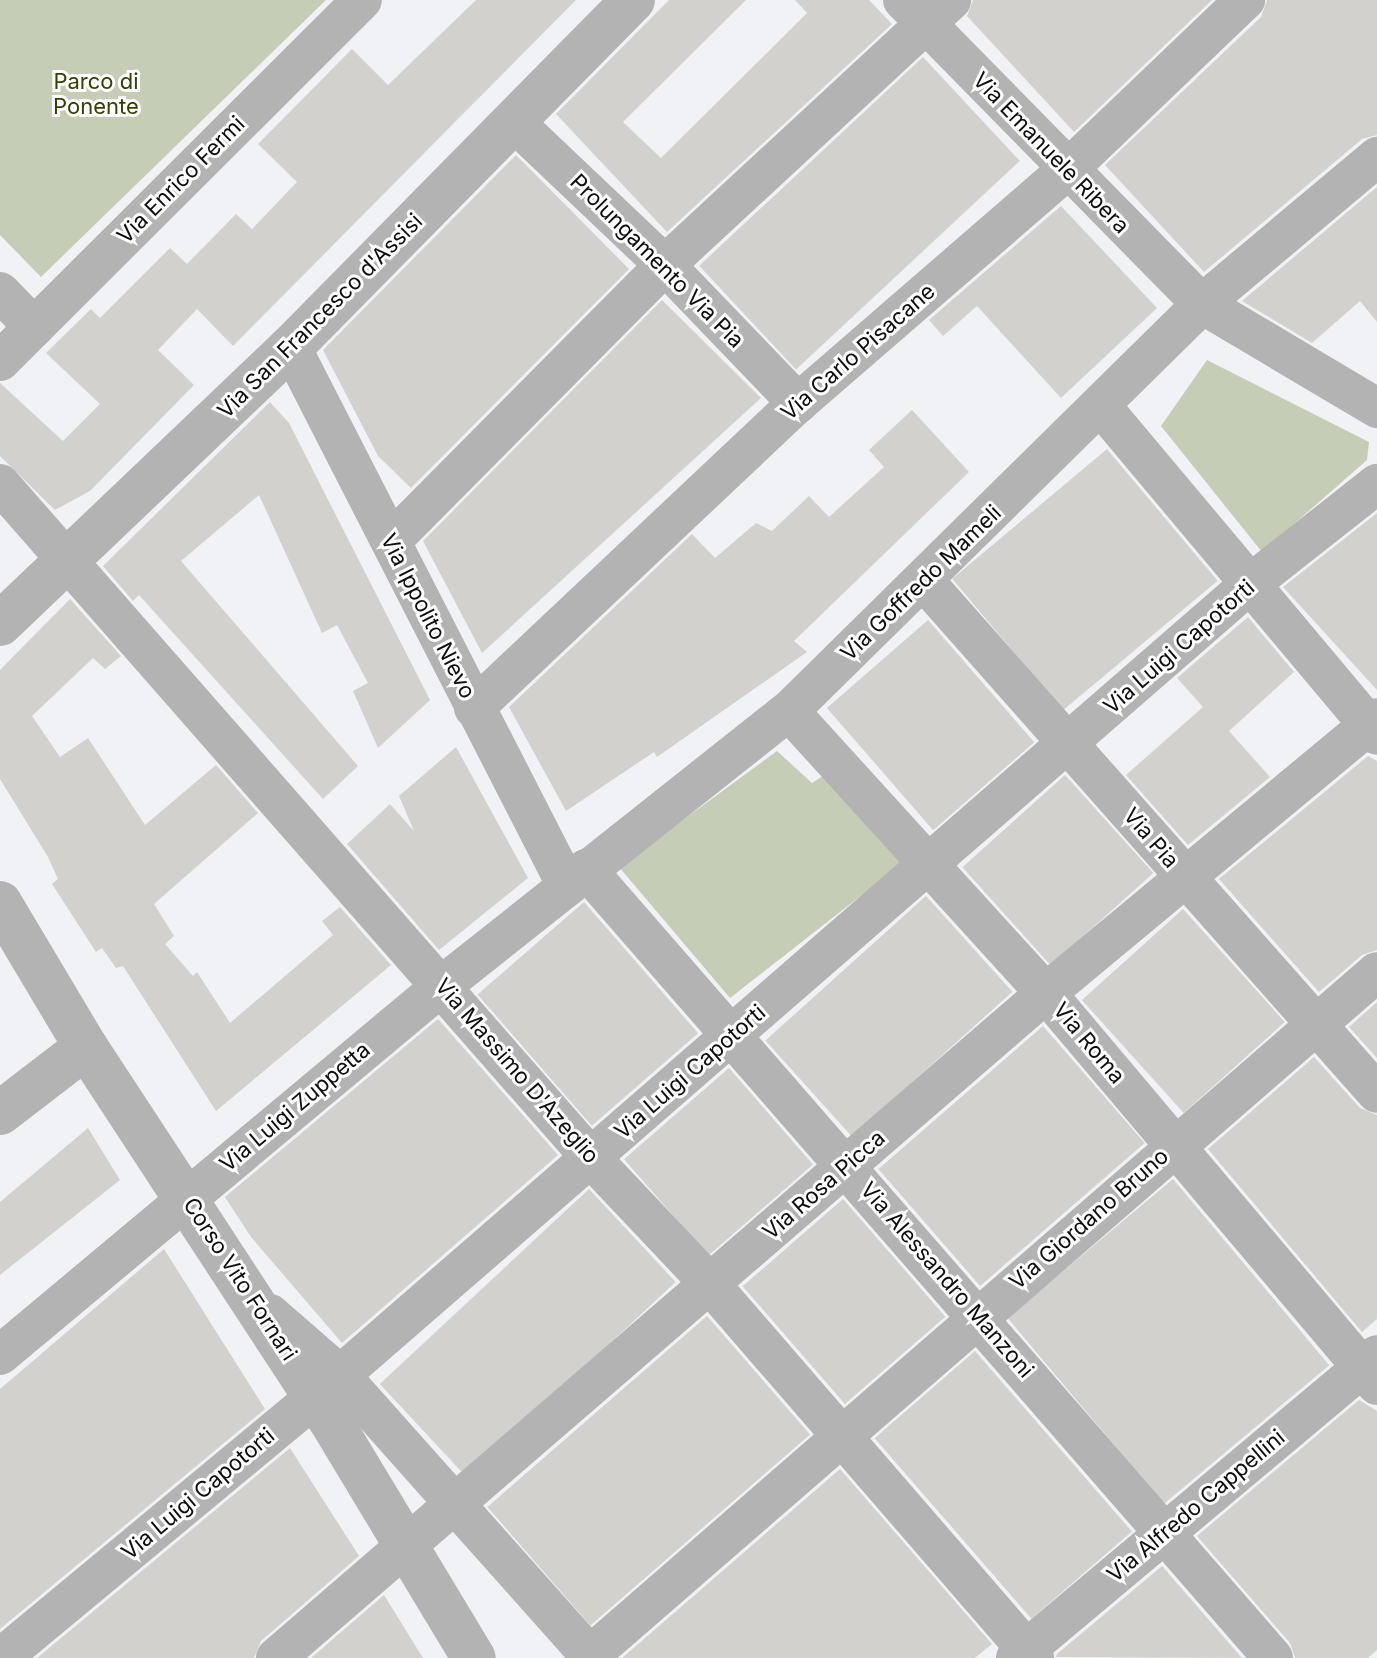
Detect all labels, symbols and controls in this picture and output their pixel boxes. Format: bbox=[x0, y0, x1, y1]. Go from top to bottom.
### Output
street label: Via Emanuele Ribera bbox=[967, 67, 1135, 239]
park label: Parco di Ponente bbox=[53, 68, 139, 120]
street label: Via Enrico Fermi bbox=[112, 111, 250, 249]
street label: Prolungamento Via Pia bbox=[565, 169, 749, 353]
street label: Via San Francesco d'Assisi bbox=[212, 208, 428, 424]
street label: Via Carlo Pisacane bbox=[776, 278, 940, 426]
street label: Via Goffredo Mameli bbox=[835, 500, 1007, 666]
street label: Via Ippolito Nievo bbox=[375, 529, 481, 703]
street label: Via Luigi Capotorti bbox=[1098, 574, 1260, 720]
street label: Via Pia bbox=[1118, 803, 1184, 873]
street label: Via Massimo D'Azeglio bbox=[429, 973, 605, 1169]
street label: Via Roma bbox=[1047, 997, 1131, 1089]
street label: Via Luigi Capotorti bbox=[609, 999, 771, 1145]
street label: Via Luigi Zuppetta bbox=[215, 1037, 375, 1177]
street label: Via Rosa Picca bbox=[757, 1125, 891, 1245]
street label: Via Giordano Bruno bbox=[1004, 1143, 1174, 1295]
street label: Via Alessandro Manzoni bbox=[855, 1177, 1039, 1383]
street label: Corso Vito Fornari bbox=[178, 1193, 302, 1365]
street label: Via Luigi Capotorti bbox=[116, 1422, 280, 1566]
street label: Via Alfredo Cappellini bbox=[1102, 1424, 1290, 1588]

